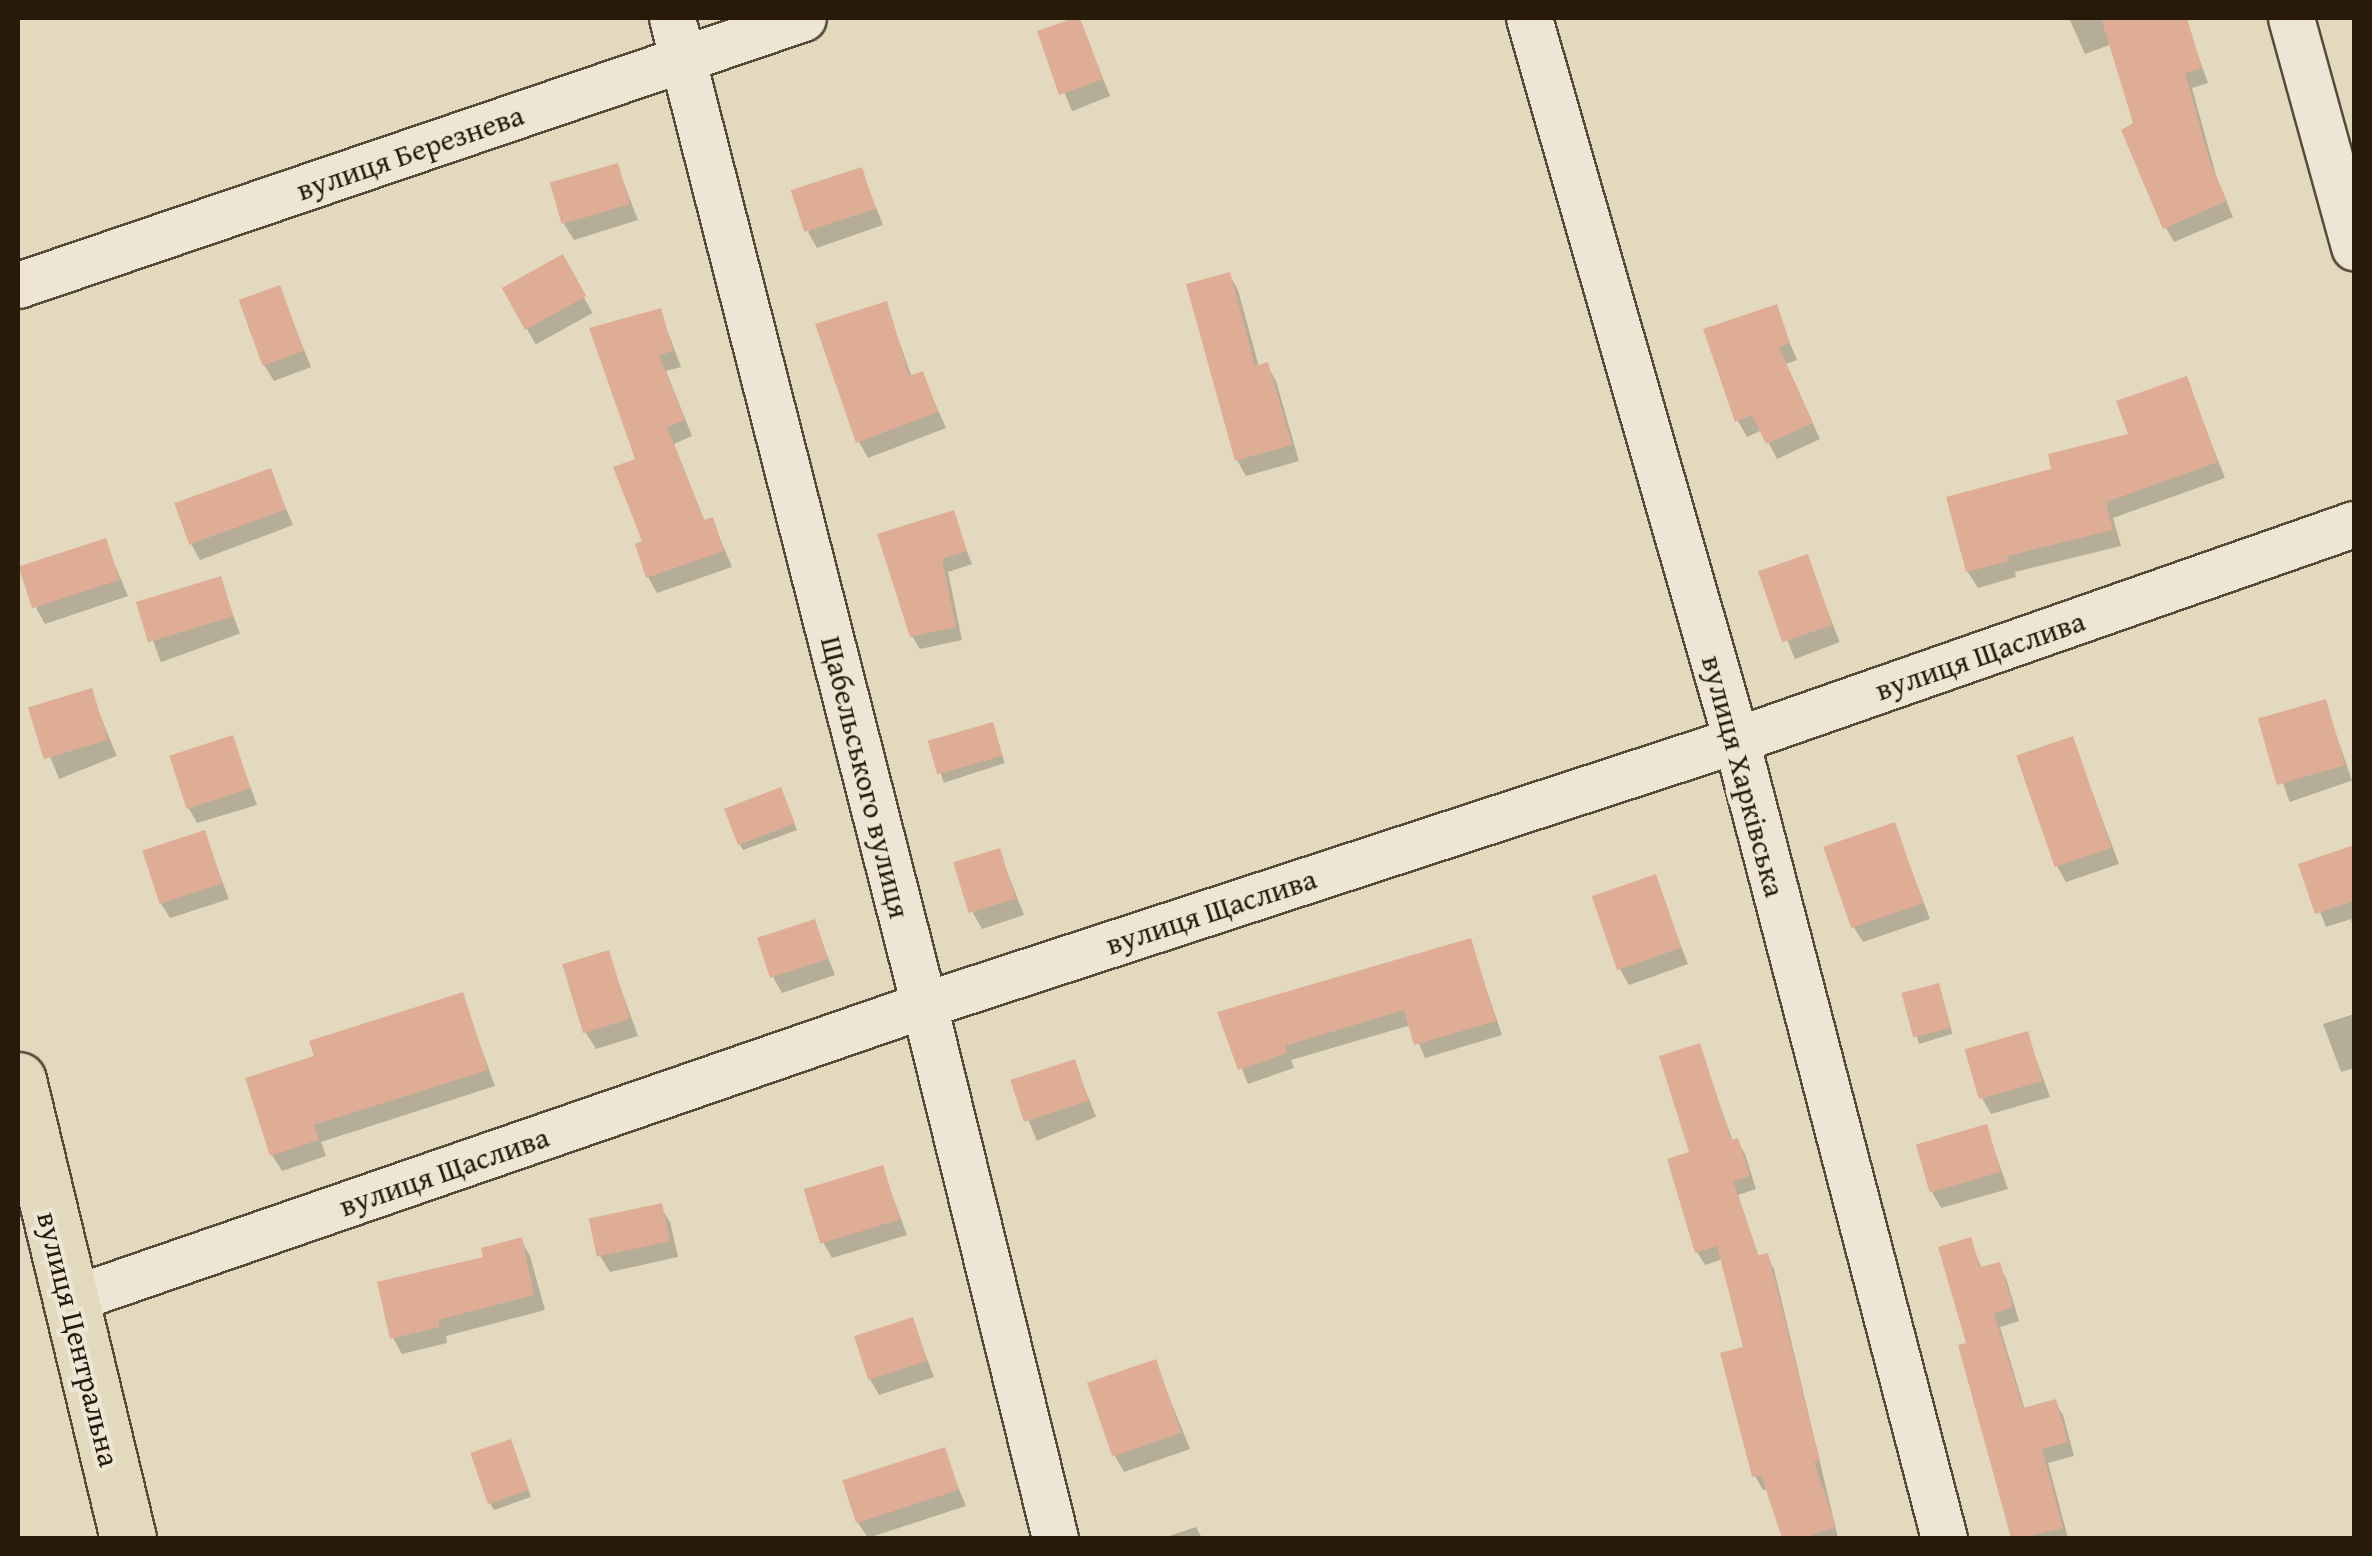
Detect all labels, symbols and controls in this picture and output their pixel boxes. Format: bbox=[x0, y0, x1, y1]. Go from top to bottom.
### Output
street label: вулиця Березнева bbox=[292, 96, 528, 208]
street label: вулиця Щаслива bbox=[1870, 602, 2090, 708]
street label: Щабельського вулиця bbox=[814, 632, 918, 922]
street label: вулиця Харківська bbox=[1694, 651, 1794, 901]
street label: вулиця Щаслива bbox=[1101, 860, 1321, 962]
street label: вулиця Щаслива bbox=[334, 1118, 554, 1224]
street label: вулиця Центральна bbox=[30, 1208, 128, 1470]

